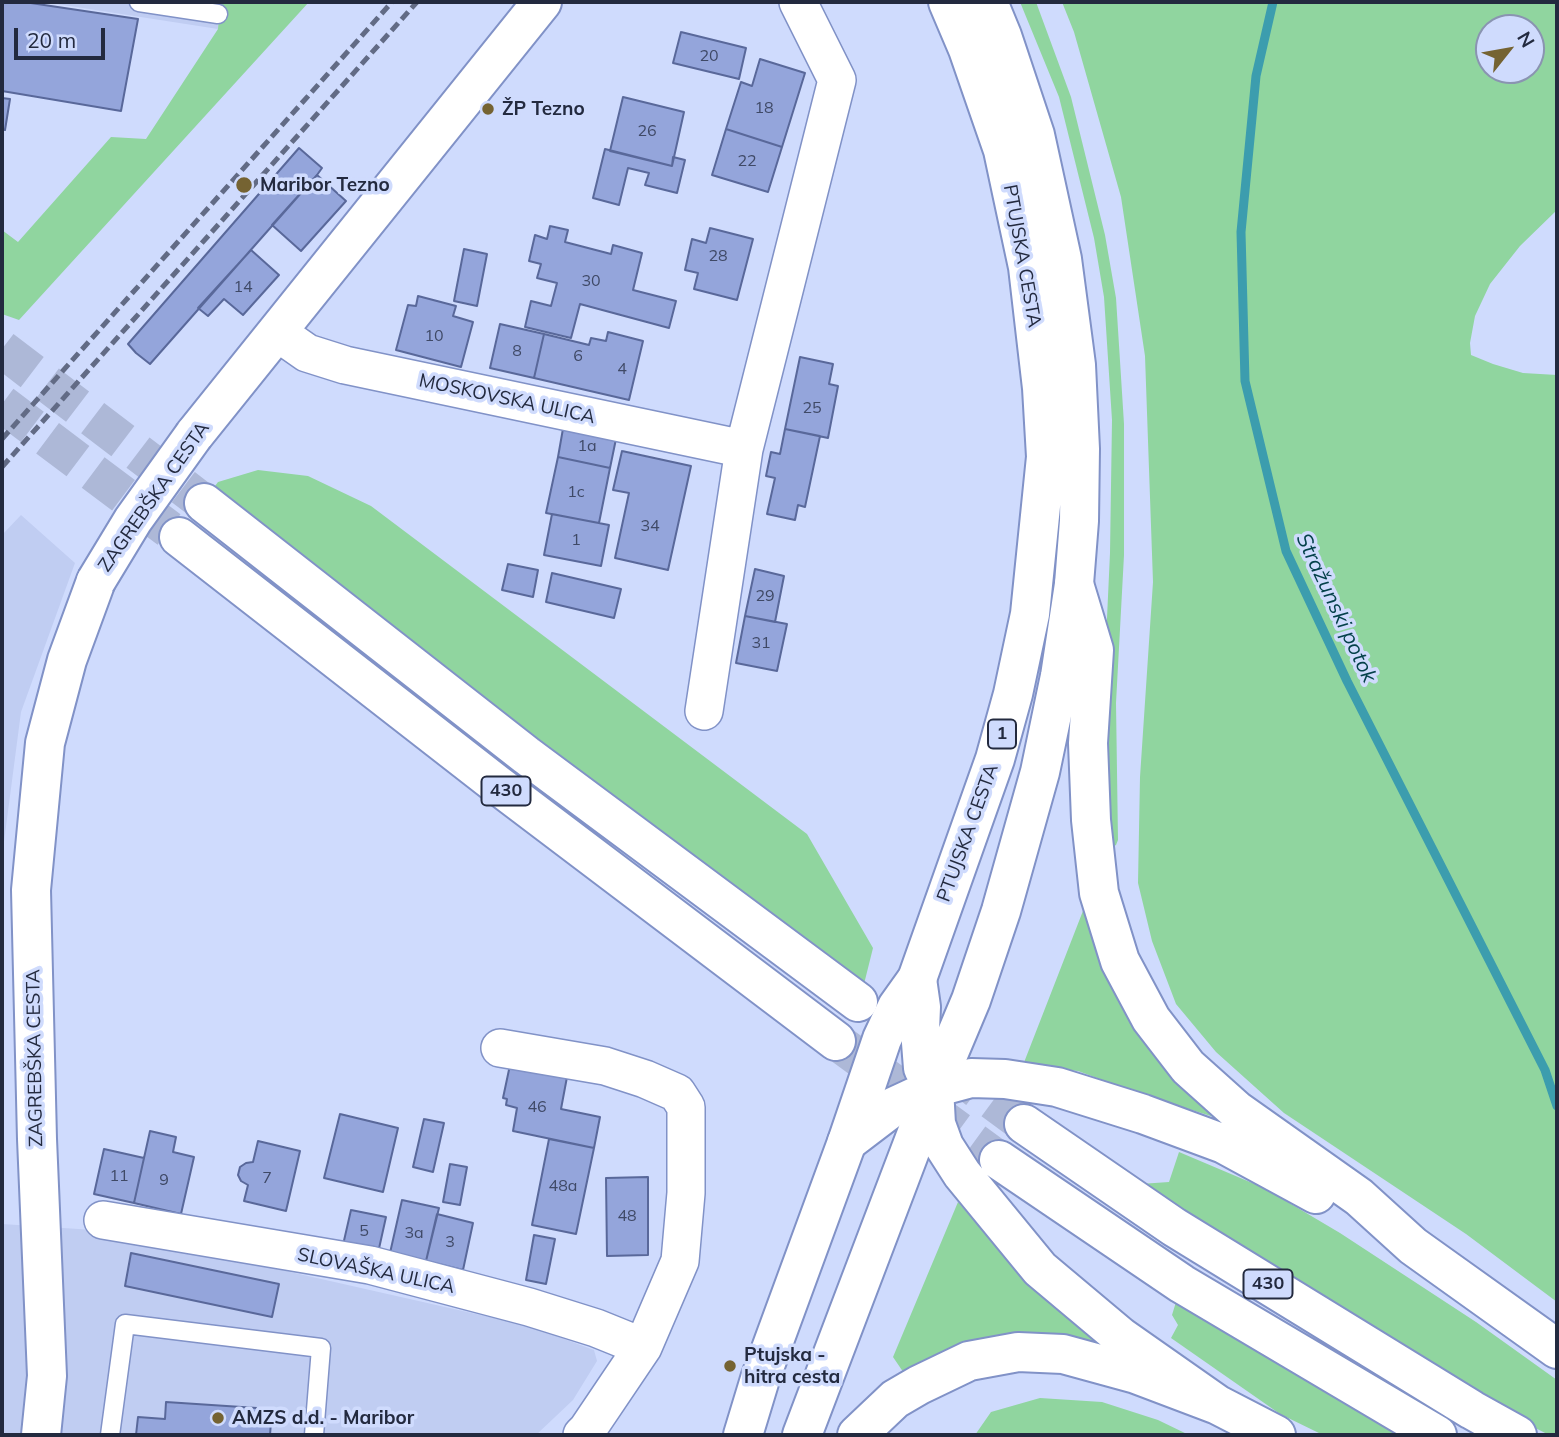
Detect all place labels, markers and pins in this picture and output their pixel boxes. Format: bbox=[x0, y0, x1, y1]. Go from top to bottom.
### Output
place label: ŽP Tezno bbox=[502, 98, 585, 120]
marker: ŽP Tezno bbox=[480, 101, 496, 117]
place label: Maribor Tezno bbox=[260, 174, 390, 196]
marker: Maribor Tezno bbox=[234, 175, 254, 195]
place label: Ptujska - hitra cesta bbox=[744, 1344, 840, 1388]
marker: Ptujska - hitra cesta bbox=[722, 1358, 738, 1374]
place label: AMZS d.d. - Maribor bbox=[232, 1407, 414, 1429]
marker: AMZS d.d. - Maribor bbox=[210, 1410, 226, 1426]

